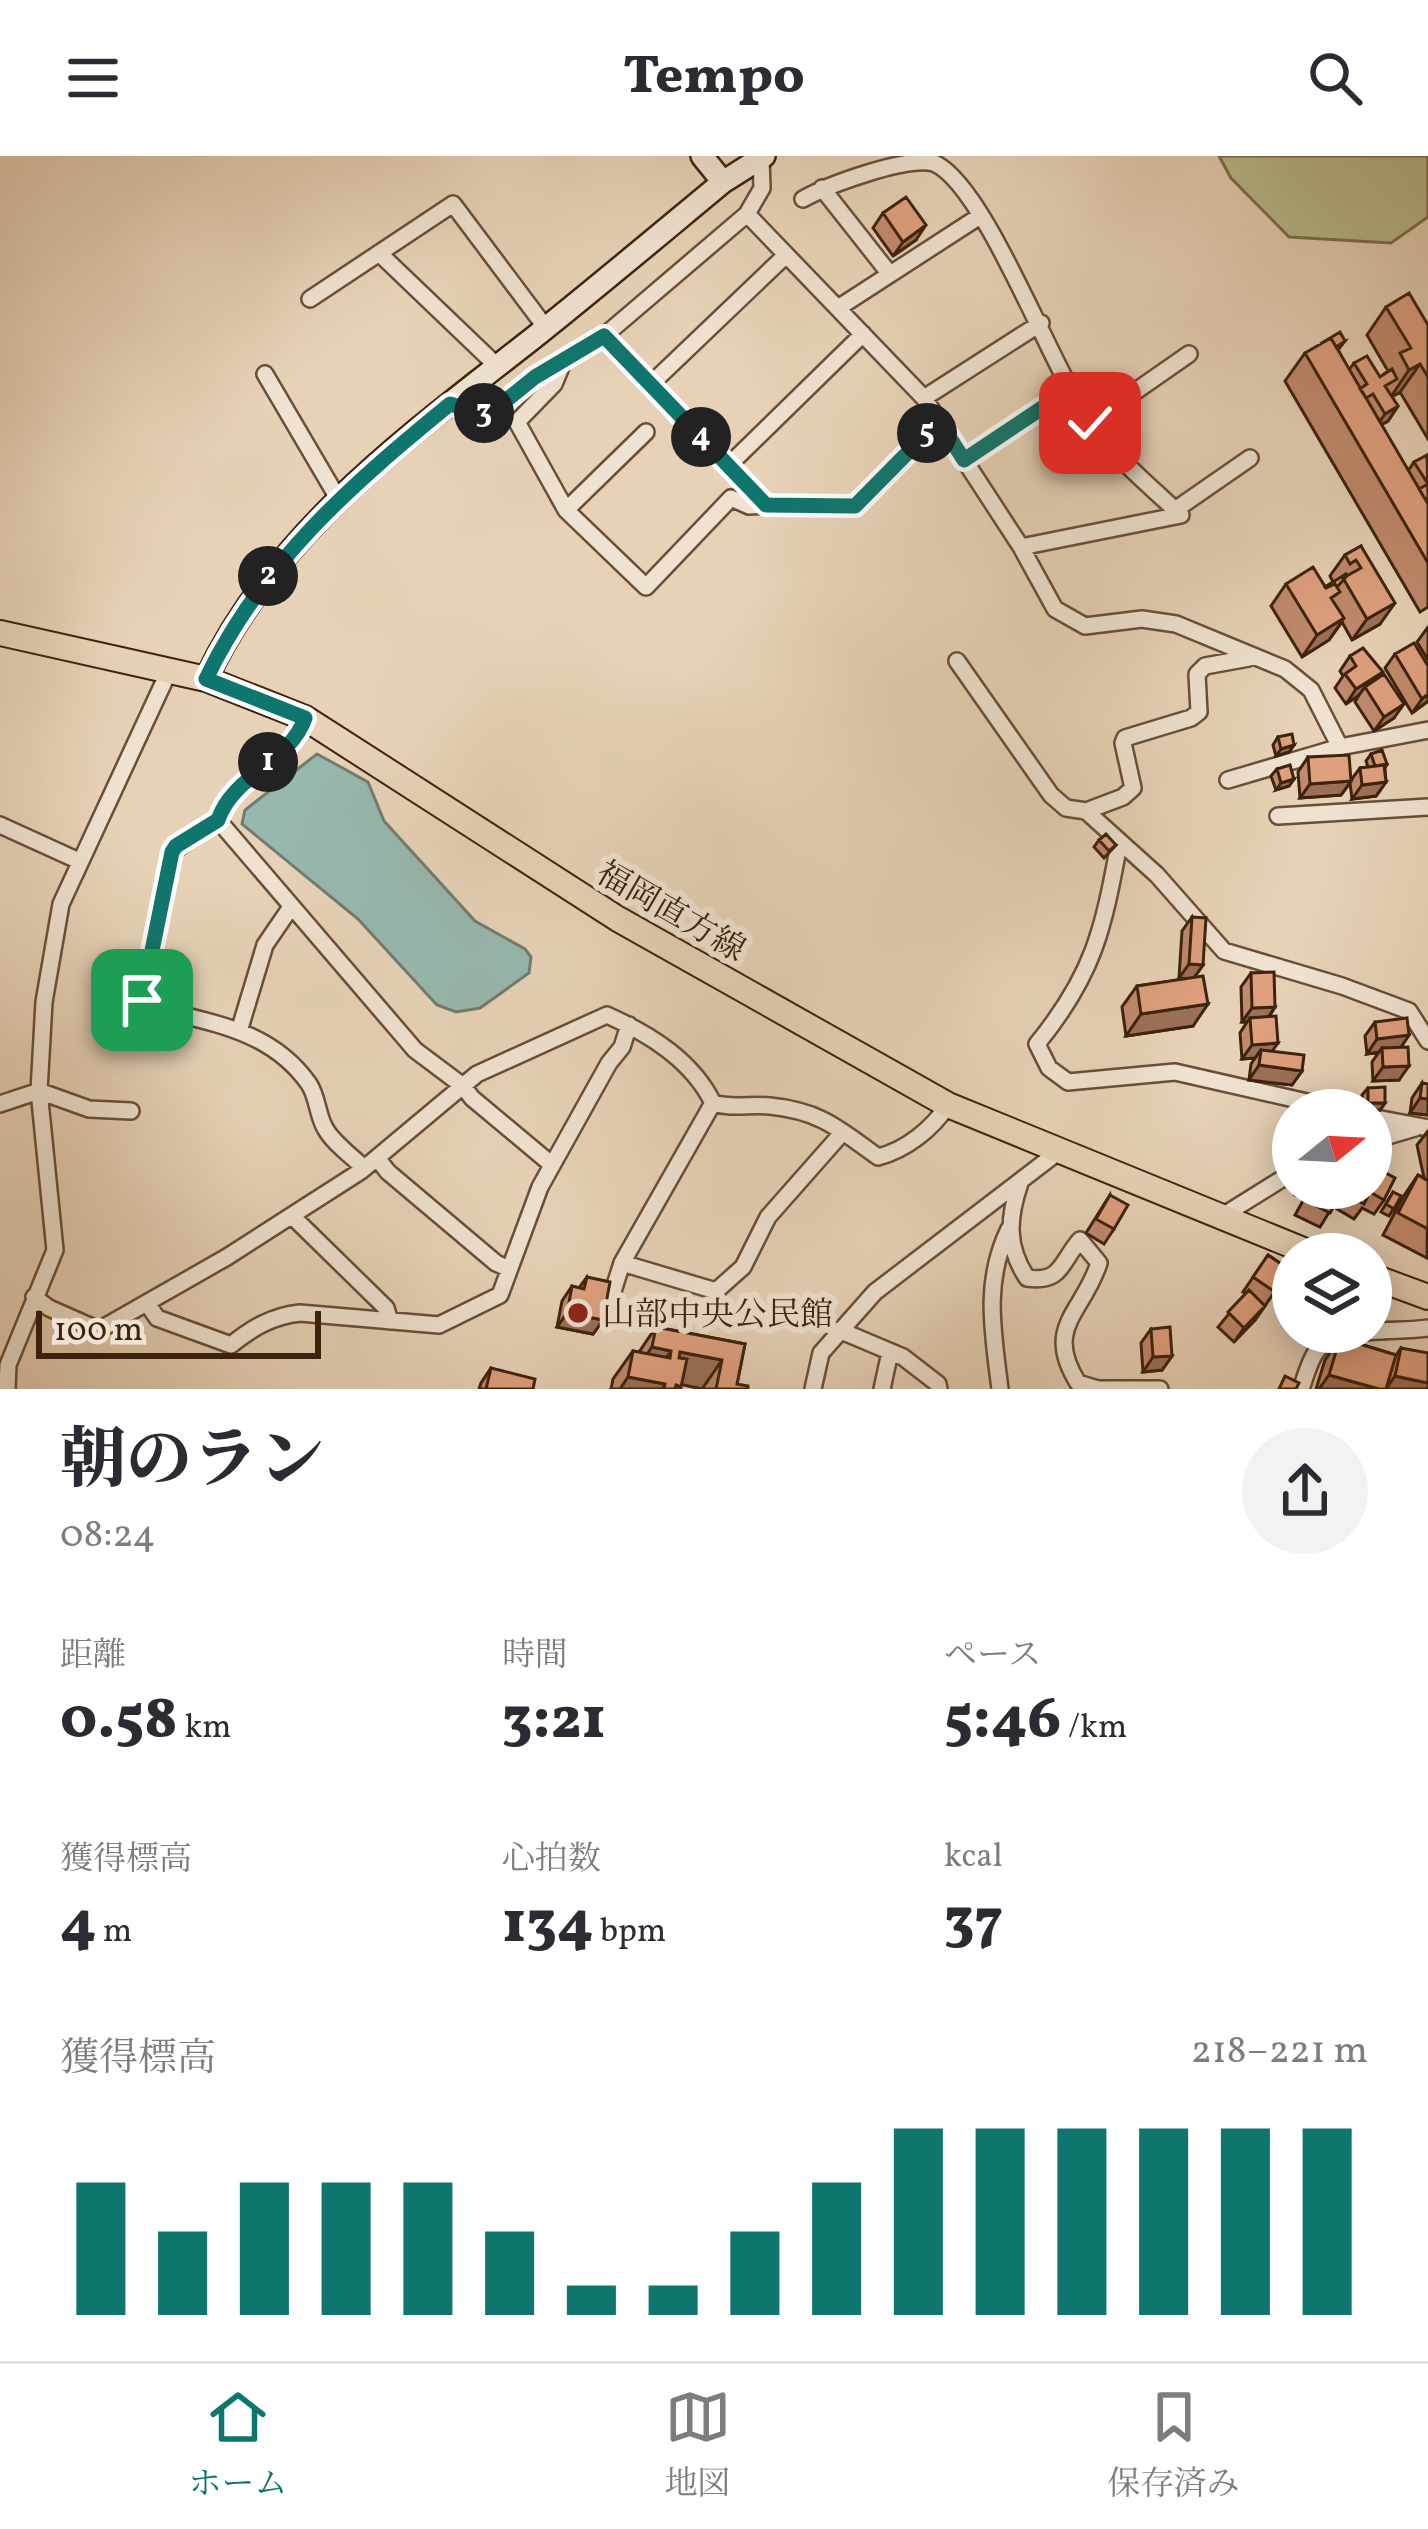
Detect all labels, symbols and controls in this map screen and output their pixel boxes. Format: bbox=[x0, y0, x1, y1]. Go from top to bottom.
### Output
text: Tempo bbox=[623, 41, 805, 116]
icon: menu bbox=[60, 45, 126, 111]
icon: search bbox=[1302, 45, 1368, 111]
pin bbox=[1039, 372, 1141, 474]
pin: 3 bbox=[454, 383, 514, 443]
text: 3 bbox=[476, 390, 492, 436]
icon: check bbox=[1057, 390, 1123, 456]
pin: 5 bbox=[897, 403, 957, 463]
pin: 4 bbox=[671, 407, 731, 467]
text: 5 bbox=[919, 410, 935, 456]
text: 4 bbox=[691, 414, 711, 460]
pin: 2 bbox=[238, 546, 298, 606]
text: 2 bbox=[259, 553, 277, 599]
pin: 1 bbox=[238, 732, 298, 792]
text: 1 bbox=[261, 739, 275, 785]
street label: 福岡直方線 bbox=[587, 852, 753, 975]
pin bbox=[91, 949, 193, 1051]
icon: arrive bbox=[109, 967, 175, 1033]
north arrow bbox=[1272, 1089, 1392, 1209]
map controls bbox=[1272, 1089, 1392, 1353]
button: layers bbox=[1272, 1233, 1392, 1353]
place label: 山部中央公民館 bbox=[602, 1294, 833, 1340]
marker: 山部中央公民館 bbox=[565, 1300, 591, 1326]
scale bar bbox=[36, 1305, 321, 1358]
text: 100 m bbox=[54, 1309, 143, 1355]
text: 朝のラン bbox=[60, 1418, 324, 1510]
button: share bbox=[1242, 1428, 1368, 1554]
text: 08:24 bbox=[60, 1509, 156, 1563]
text: 距離 bbox=[60, 1634, 126, 1680]
text: 時間 bbox=[502, 1634, 568, 1680]
text: ペース bbox=[944, 1634, 1041, 1680]
text: 0.58 bbox=[60, 1680, 178, 1763]
text: 3:21 bbox=[502, 1680, 606, 1763]
text: 5:46 bbox=[944, 1680, 1061, 1763]
text: km bbox=[178, 1706, 232, 1752]
text: /km bbox=[1061, 1706, 1127, 1752]
text: kcal bbox=[944, 1835, 1003, 1881]
text: 獲得標高 bbox=[60, 1838, 192, 1884]
text: 心拍数 bbox=[502, 1838, 601, 1884]
text: 37 bbox=[944, 1881, 1003, 1964]
text: 4 bbox=[60, 1884, 96, 1967]
text: 134 bbox=[502, 1884, 593, 1967]
text: m bbox=[96, 1910, 132, 1956]
text: bpm bbox=[593, 1910, 666, 1956]
text: 218–221 m bbox=[1191, 2025, 1368, 2079]
text: 獲得標高 bbox=[60, 2033, 216, 2087]
tab: ホーム bbox=[189, 2384, 288, 2509]
tab: 地図 bbox=[665, 2384, 731, 2509]
tab: 保存済み bbox=[1108, 2384, 1240, 2509]

